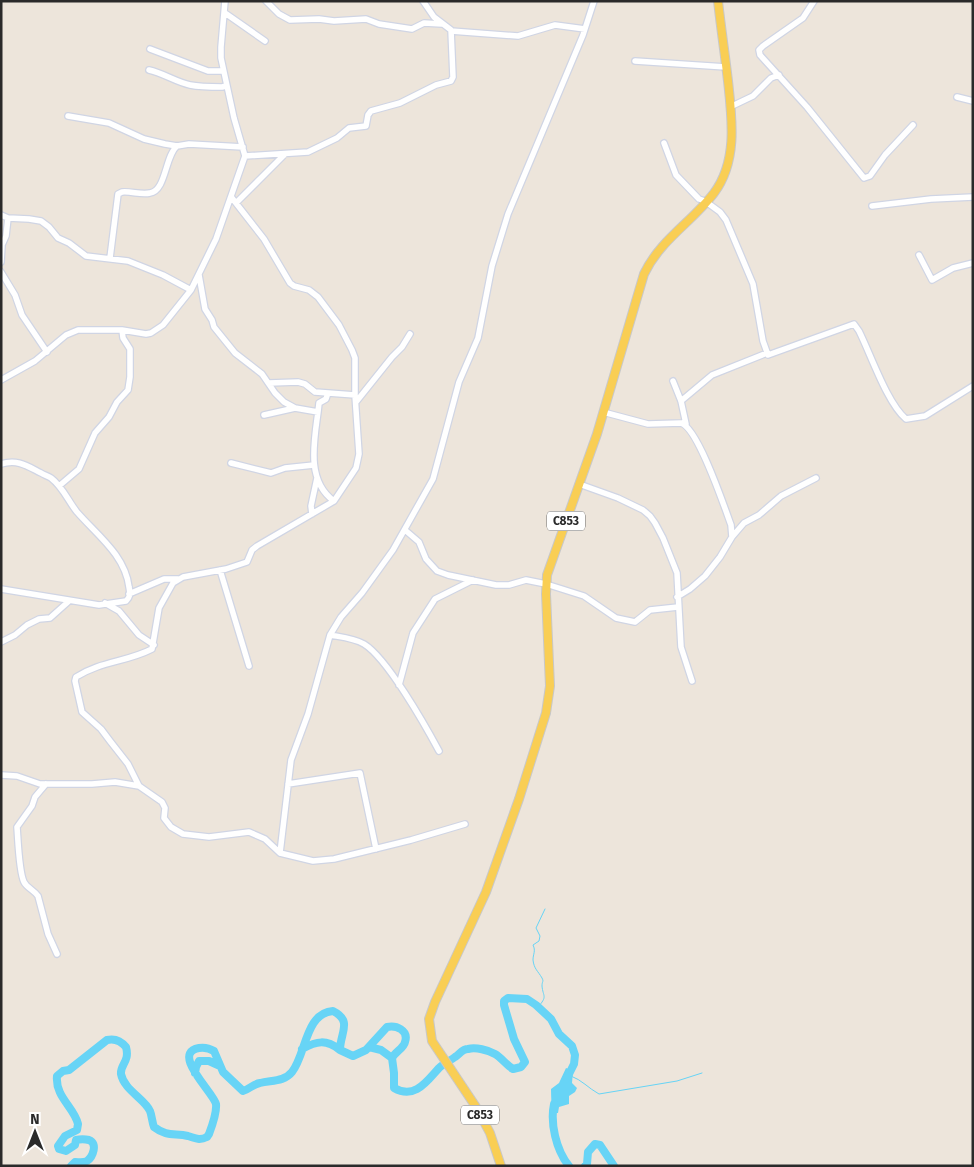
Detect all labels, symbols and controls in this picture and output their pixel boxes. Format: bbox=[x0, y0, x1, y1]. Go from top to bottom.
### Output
road number: C853 bbox=[547, 512, 585, 530]
road number: C853 bbox=[461, 1106, 499, 1124]
north arrow bbox=[10, 1107, 60, 1157]
text: N bbox=[30, 1111, 40, 1128]

